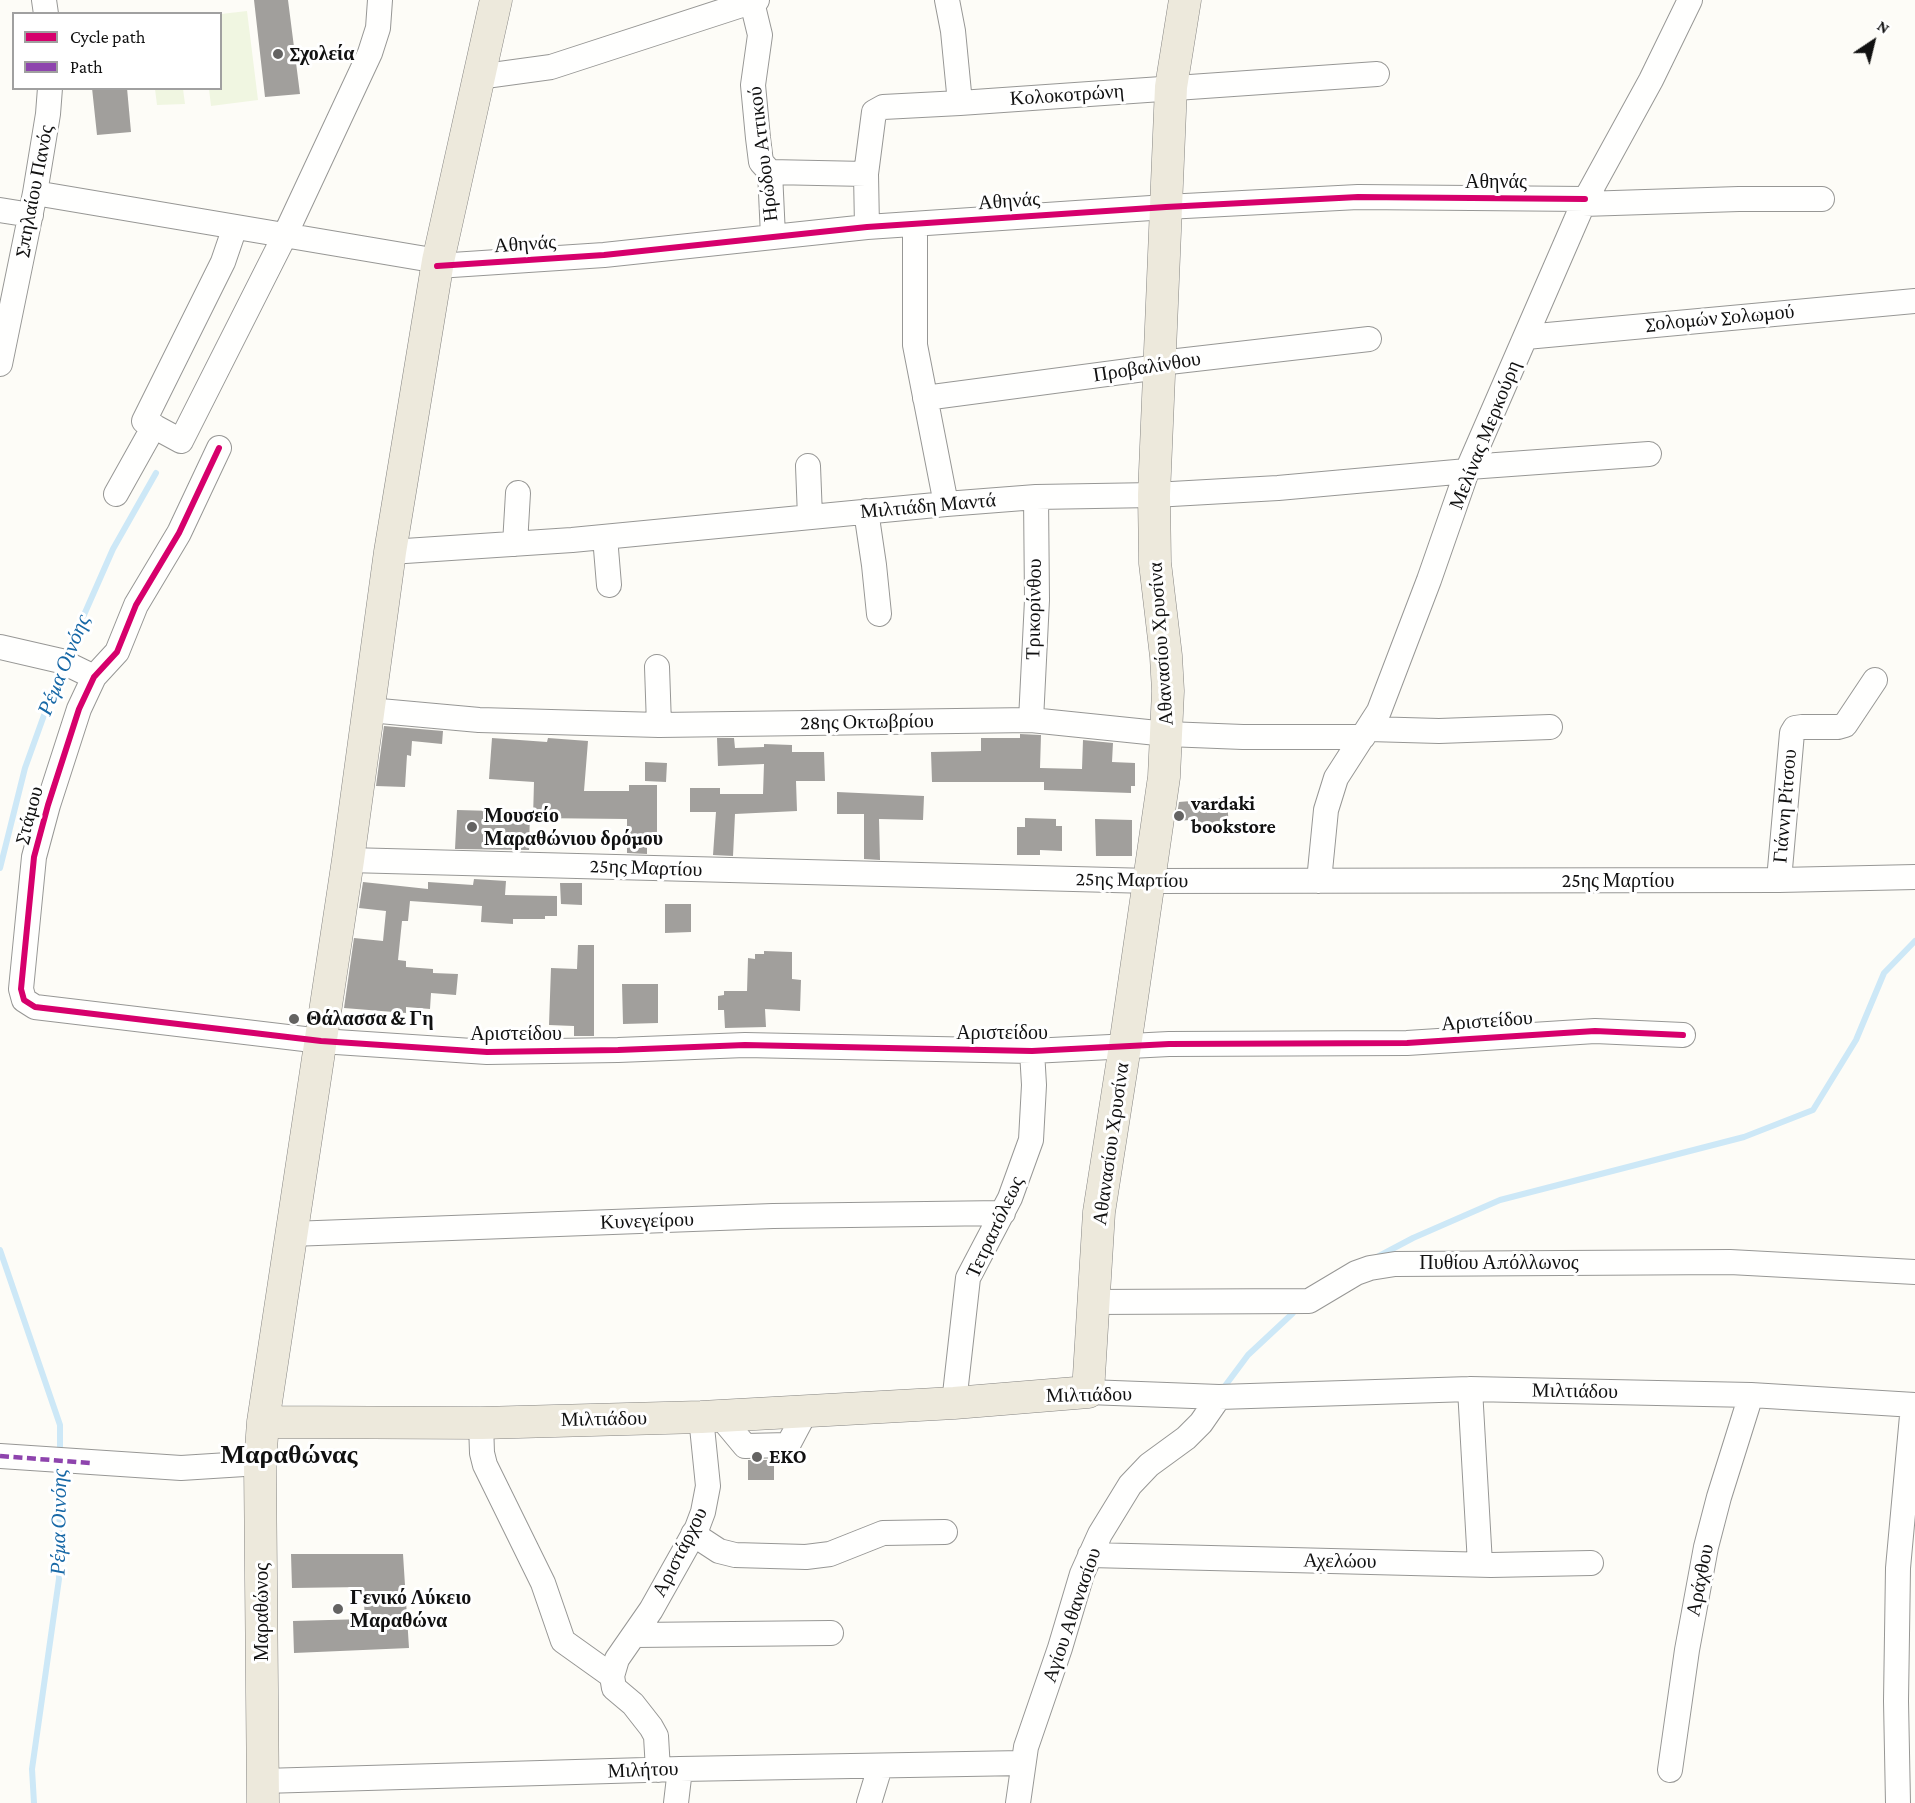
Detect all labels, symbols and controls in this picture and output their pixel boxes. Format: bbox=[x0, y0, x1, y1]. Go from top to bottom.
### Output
legend bbox=[12, 12, 222, 90]
north arrow bbox=[1843, 12, 1903, 72]
text: N bbox=[1874, 17, 1893, 37]
text: Cycle path bbox=[70, 27, 145, 47]
place label: Σχολεία bbox=[290, 42, 354, 66]
marker: Σχολεία bbox=[271, 47, 285, 61]
text: Path bbox=[70, 57, 103, 77]
street label: Κολοκοτρώνη bbox=[1009, 79, 1125, 111]
street label: Ηρώδου Αττικού bbox=[743, 85, 783, 223]
street label: Σπηλαίου Πανός bbox=[9, 123, 59, 259]
street label: Αθηνάς bbox=[1465, 170, 1527, 194]
street label: Αθηνάς bbox=[977, 187, 1041, 215]
street label: Αθηνάς bbox=[493, 230, 557, 258]
street label: Σολομών Σολωμού bbox=[1645, 300, 1795, 336]
street label: Προβαλίνθου bbox=[1091, 347, 1203, 387]
street label: Μελίνας Μερκούρη bbox=[1444, 357, 1526, 513]
street label: Μιλτιάδη Μαντά bbox=[859, 488, 997, 524]
street label: Τρικορίνθου bbox=[1021, 558, 1047, 660]
street label: Αθανασίου Χρυσίνα bbox=[1143, 561, 1179, 727]
water label: Ρέμα Οινόης bbox=[32, 611, 96, 719]
street label: 28ης Οκτωβρίου bbox=[800, 709, 934, 735]
street label: Γιάννη Ρίτσου bbox=[1768, 748, 1802, 864]
street label: Στάμου bbox=[9, 783, 49, 847]
place label: vardaki bookstore bbox=[1191, 792, 1276, 839]
place label: Μουσείο Μαραθώνιου δρόμου bbox=[484, 804, 663, 851]
marker: vardaki bookstore bbox=[1172, 809, 1186, 823]
marker: Μουσείο Μαραθώνιου δρόμου bbox=[465, 820, 479, 834]
street label: 25ης Μαρτίου bbox=[589, 854, 703, 882]
street label: 25ης Μαρτίου bbox=[1075, 867, 1189, 893]
street label: 25ης Μαρτίου bbox=[1562, 869, 1674, 893]
street label: Αριστείδου bbox=[1440, 1006, 1534, 1036]
place label: Θάλασσα & Γη bbox=[306, 1007, 434, 1031]
marker: Θάλασσα & Γη bbox=[287, 1012, 301, 1026]
street label: Αριστείδου bbox=[956, 1021, 1048, 1045]
street label: Αριστείδου bbox=[470, 1022, 562, 1046]
street label: Αθανασίου Χρυσίνα bbox=[1088, 1061, 1134, 1227]
street label: Τετραπόλεως bbox=[961, 1172, 1029, 1282]
street label: Κυνεγείρου bbox=[600, 1207, 694, 1235]
street label: Πυθίου Απόλλωνος bbox=[1419, 1251, 1579, 1275]
street label: Μιλτιάδου bbox=[1532, 1378, 1618, 1404]
street label: Μιλτιάδου bbox=[1046, 1382, 1132, 1408]
street label: Μιλτιάδου bbox=[561, 1406, 647, 1432]
district label: Μαραθώνας bbox=[220, 1439, 358, 1471]
place label: EKO bbox=[769, 1445, 807, 1469]
marker: EKO bbox=[750, 1450, 764, 1464]
water label: Ρέμα Οινόης bbox=[45, 1469, 73, 1575]
street label: Αριστάρχου bbox=[647, 1503, 713, 1601]
street label: Αράχθου bbox=[1681, 1542, 1719, 1618]
street label: Αγίου Αθανασίου bbox=[1038, 1544, 1106, 1686]
street label: Αχελώου bbox=[1303, 1548, 1377, 1574]
street label: Μαραθώνος bbox=[250, 1563, 274, 1661]
place label: Γενικό Λύκειο Μαραθώνα bbox=[350, 1586, 471, 1633]
marker: Γενικό Λύκειο Μαραθώνα bbox=[331, 1602, 345, 1616]
street label: Μιλήτου bbox=[607, 1757, 679, 1783]

